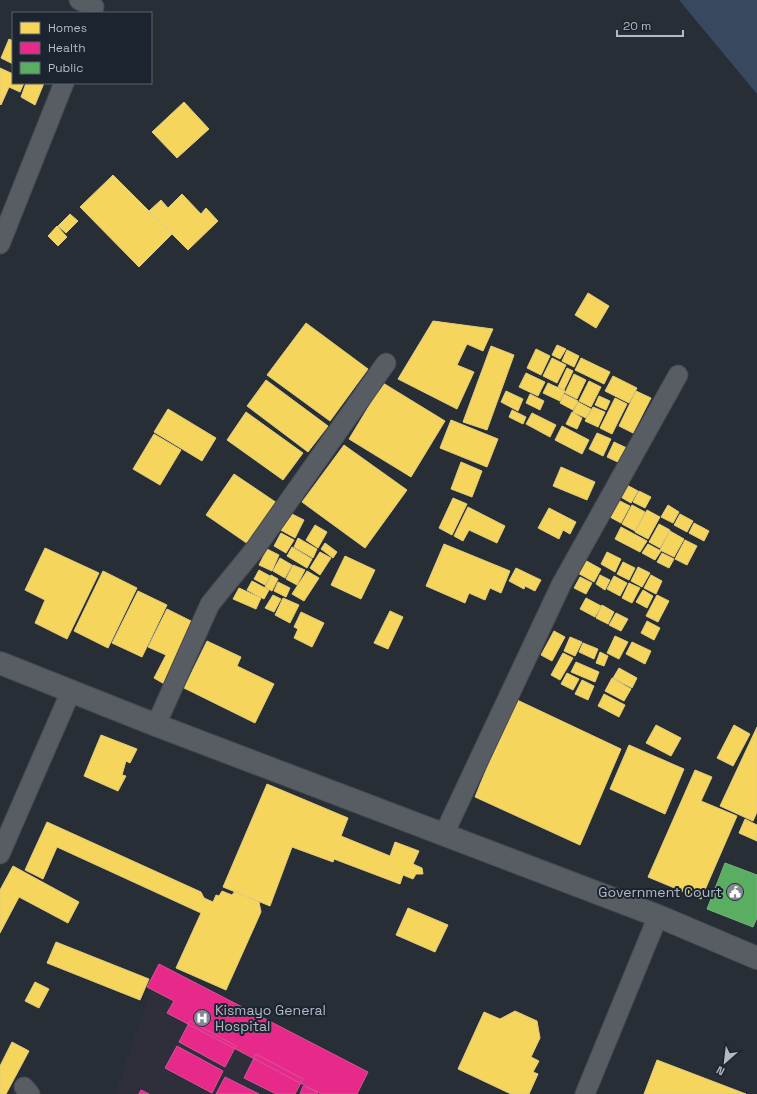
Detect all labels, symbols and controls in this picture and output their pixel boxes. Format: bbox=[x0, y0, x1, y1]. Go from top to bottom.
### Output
legend bbox=[12, 12, 152, 84]
scale bar bbox=[617, 12, 683, 38]
text: 20 m bbox=[623, 18, 651, 34]
text: Homes bbox=[48, 20, 87, 36]
text: Health bbox=[48, 40, 86, 56]
text: Public bbox=[48, 60, 83, 76]
public building icon: Government Court bbox=[725, 882, 745, 902]
place label: Government Court bbox=[598, 883, 722, 901]
place label: Kismayo General Hospital bbox=[215, 1001, 326, 1035]
hospital icon: Kismayo General Hospital bbox=[192, 1008, 212, 1028]
north arrow bbox=[705, 1042, 745, 1082]
text: N bbox=[714, 1063, 727, 1079]

